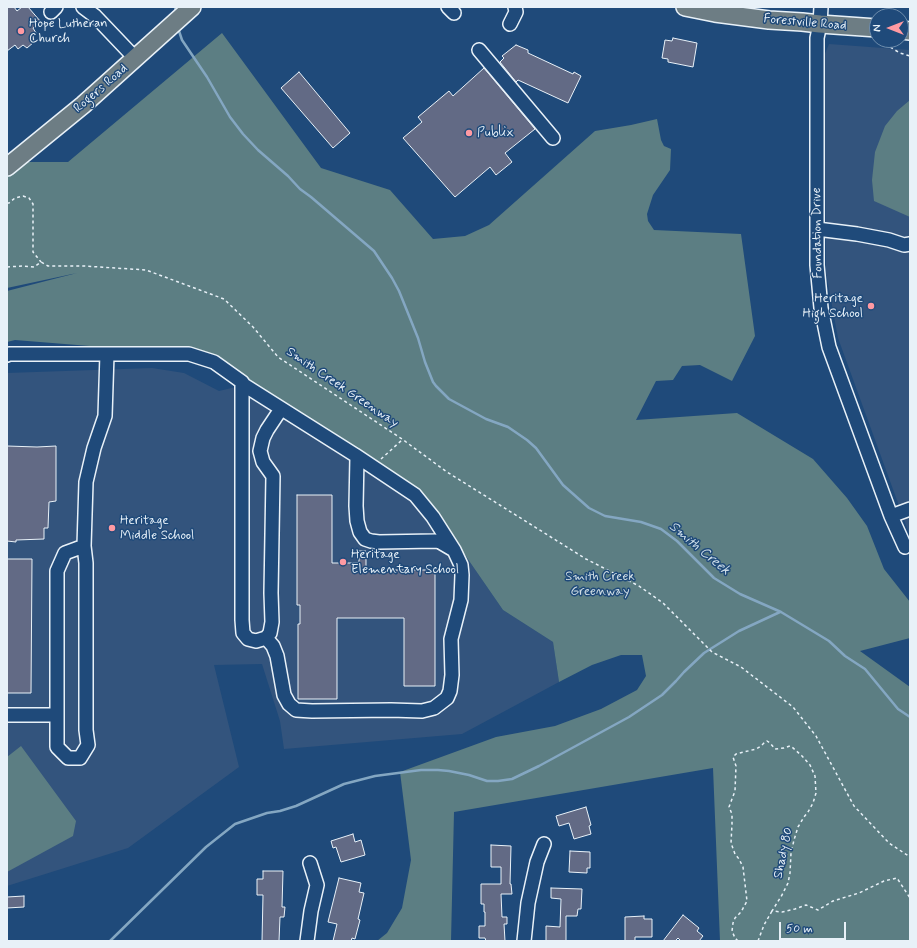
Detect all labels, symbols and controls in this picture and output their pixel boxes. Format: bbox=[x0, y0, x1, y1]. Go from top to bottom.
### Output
north arrow bbox=[869, 8, 909, 48]
street label: Forestville Road bbox=[763, 12, 847, 34]
place label: Hope Lutheran Church bbox=[29, 16, 108, 47]
text: N bbox=[871, 24, 885, 32]
marker: Hope Lutheran Church bbox=[16, 26, 26, 36]
street label: Rogers Road bbox=[71, 61, 131, 117]
place label: Publix bbox=[477, 125, 514, 141]
marker: Publix bbox=[464, 128, 474, 138]
street label: Foundation Drive bbox=[809, 187, 827, 279]
place label: Heritage High School bbox=[802, 291, 863, 322]
marker: Heritage High School bbox=[866, 301, 876, 311]
street label: Smith Creek Greenway bbox=[283, 345, 401, 431]
place label: Heritage Middle School bbox=[120, 513, 194, 544]
water label: Smith Creek bbox=[665, 519, 733, 579]
marker: Heritage Middle School bbox=[107, 523, 117, 533]
place label: Heritage Elementary School bbox=[351, 547, 459, 578]
marker: Heritage Elementary School bbox=[338, 557, 348, 567]
park label: Smith Creek Greenway bbox=[565, 569, 635, 600]
street label: Shady 80 bbox=[771, 826, 797, 880]
scale bar bbox=[781, 914, 848, 940]
text: 50 m bbox=[786, 921, 813, 937]

